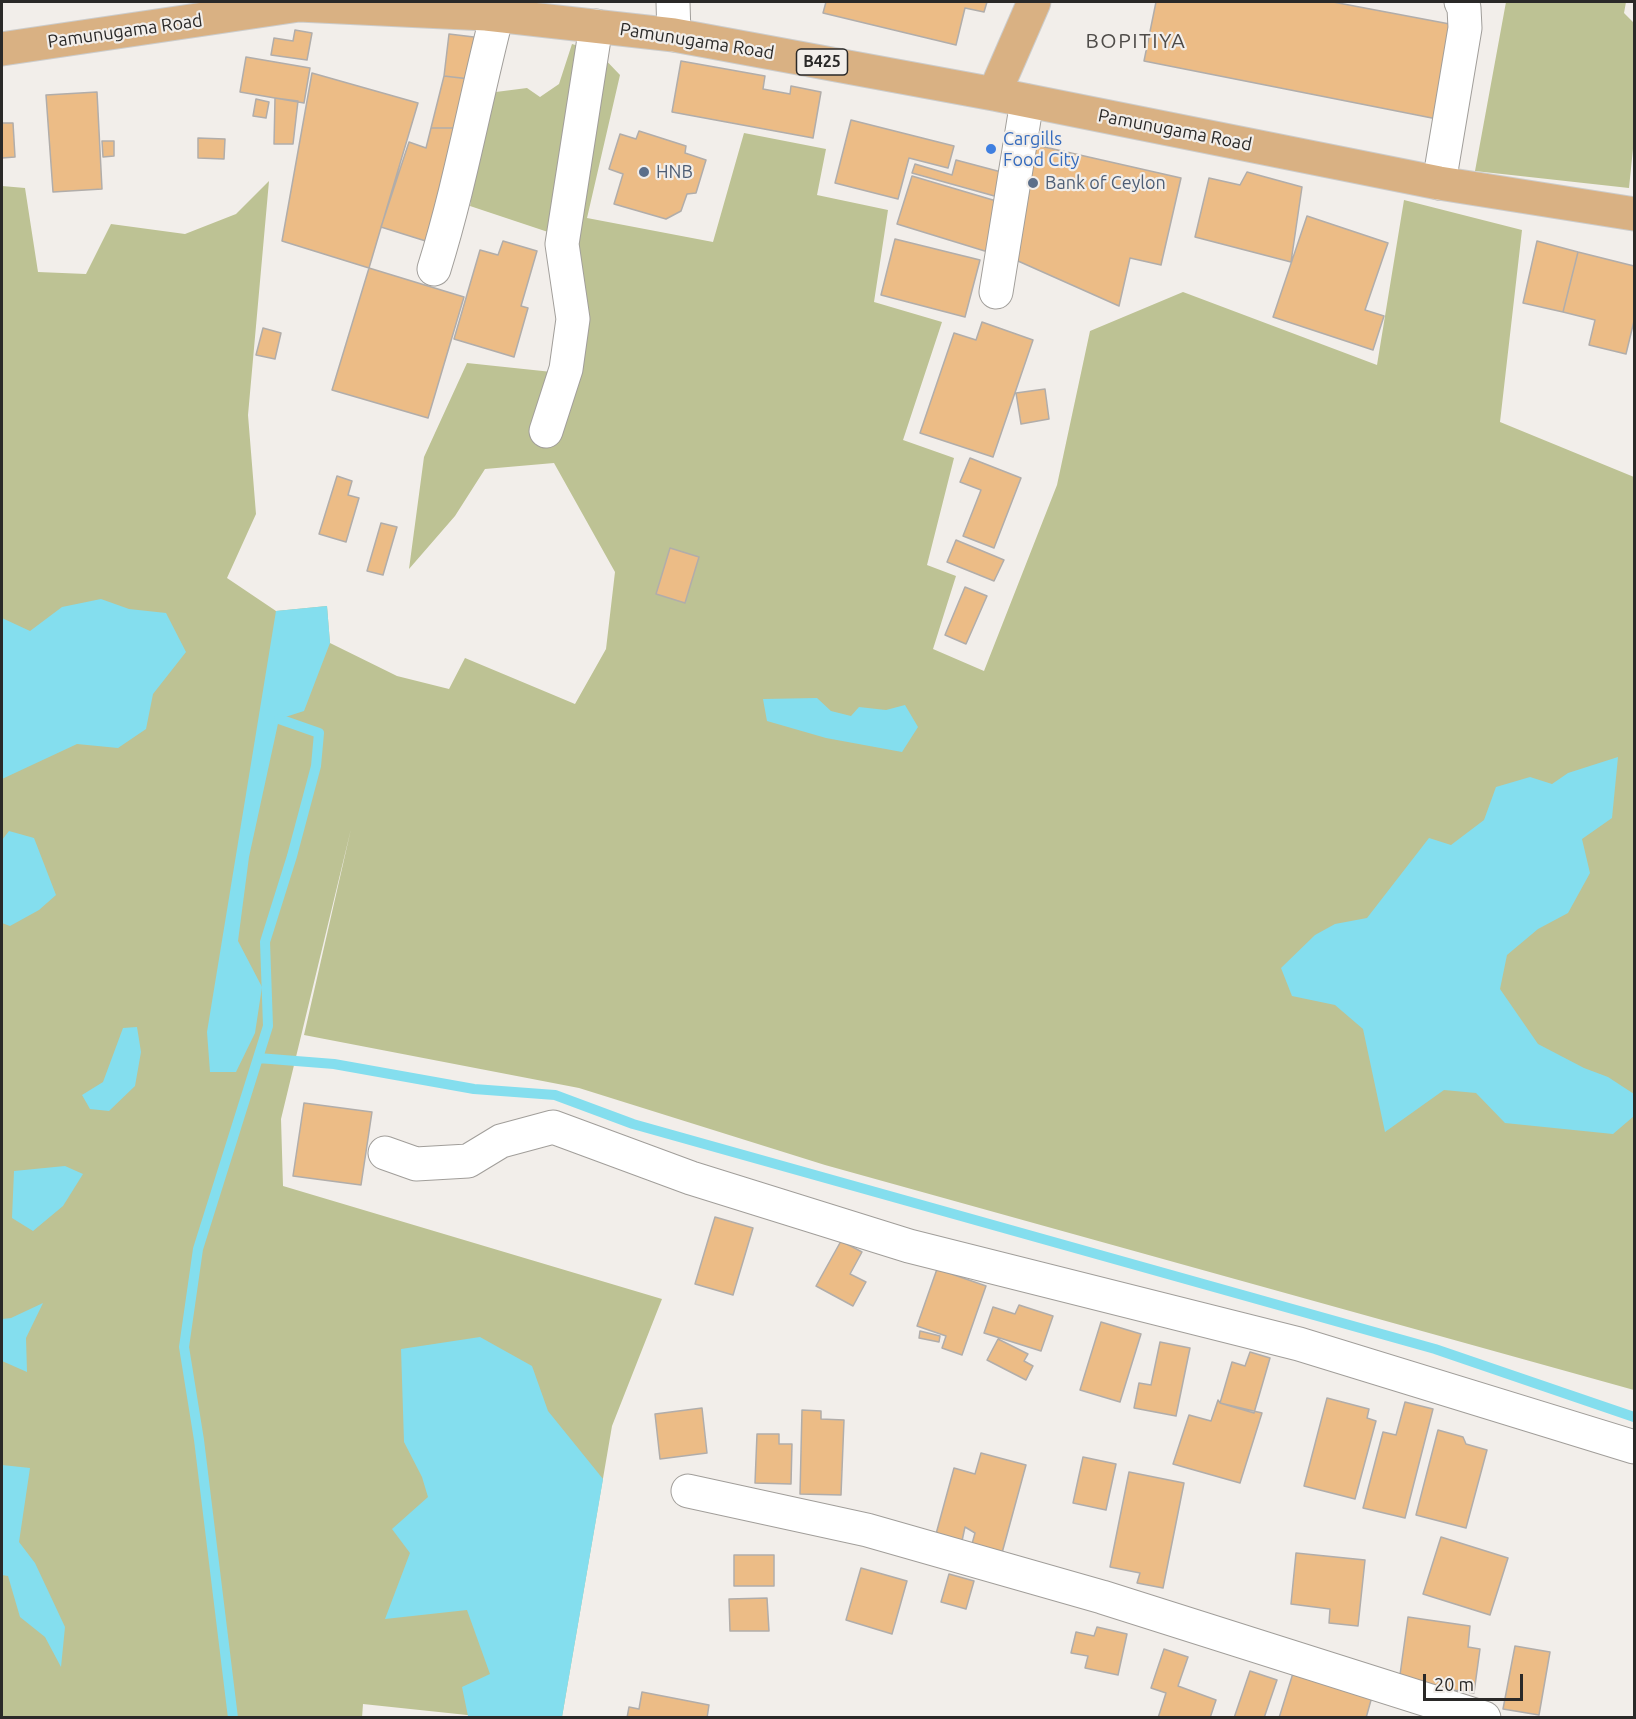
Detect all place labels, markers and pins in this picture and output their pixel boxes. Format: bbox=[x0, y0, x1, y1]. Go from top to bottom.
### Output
place label: Cargills Food City bbox=[1003, 128, 1079, 170]
marker: Cargills Food City bbox=[984, 142, 998, 156]
place label: HNB bbox=[656, 161, 693, 183]
marker: HNB bbox=[637, 165, 651, 179]
place label: Bank of Ceylon bbox=[1045, 172, 1166, 194]
marker: Bank of Ceylon bbox=[1026, 176, 1040, 190]

